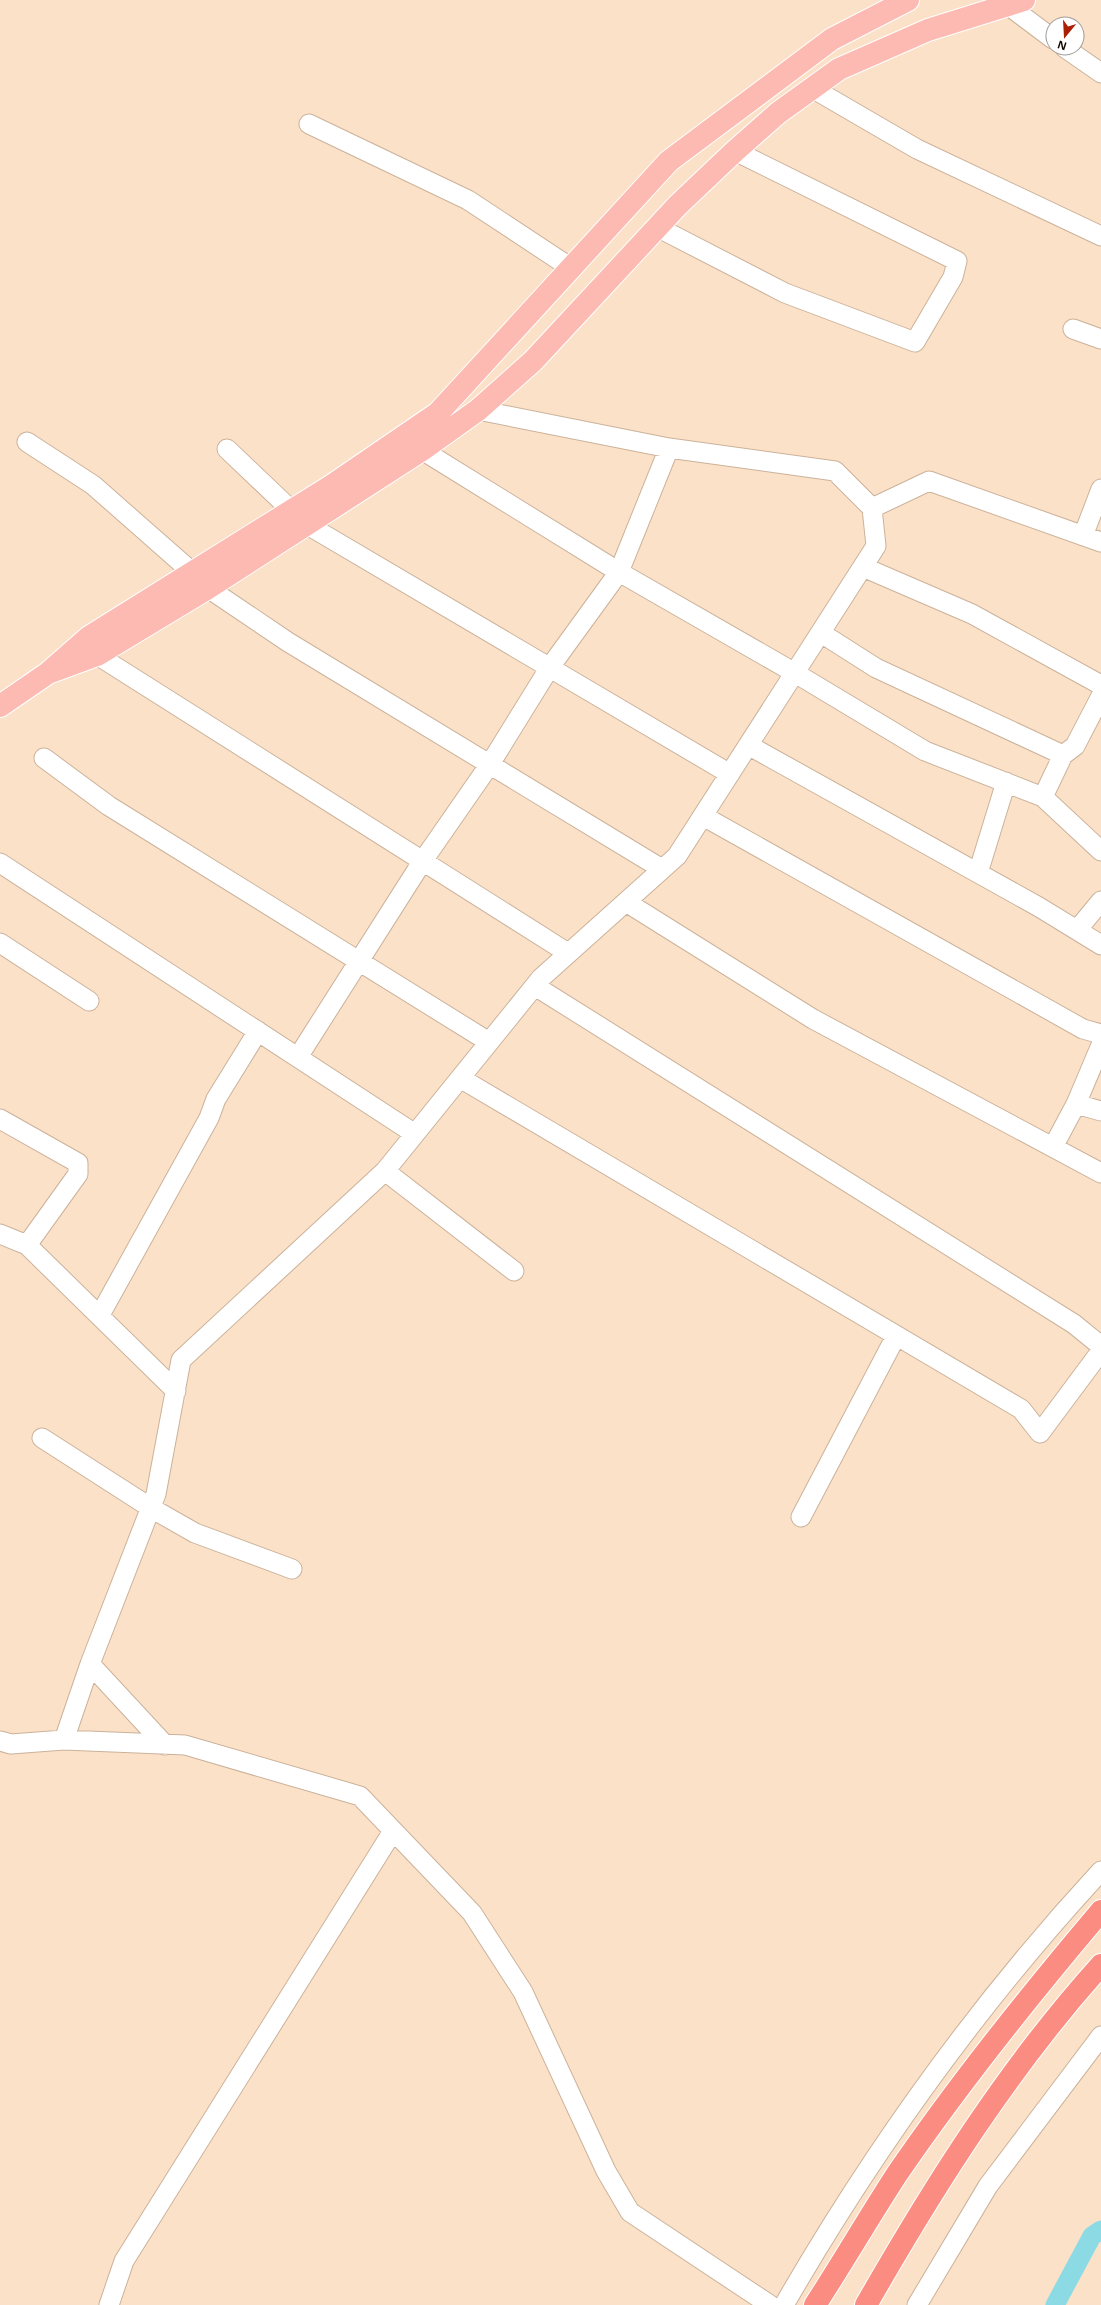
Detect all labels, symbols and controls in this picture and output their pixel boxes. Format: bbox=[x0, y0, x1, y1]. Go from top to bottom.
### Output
north arrow bbox=[1045, 16, 1085, 56]
text: N bbox=[1055, 37, 1068, 55]

